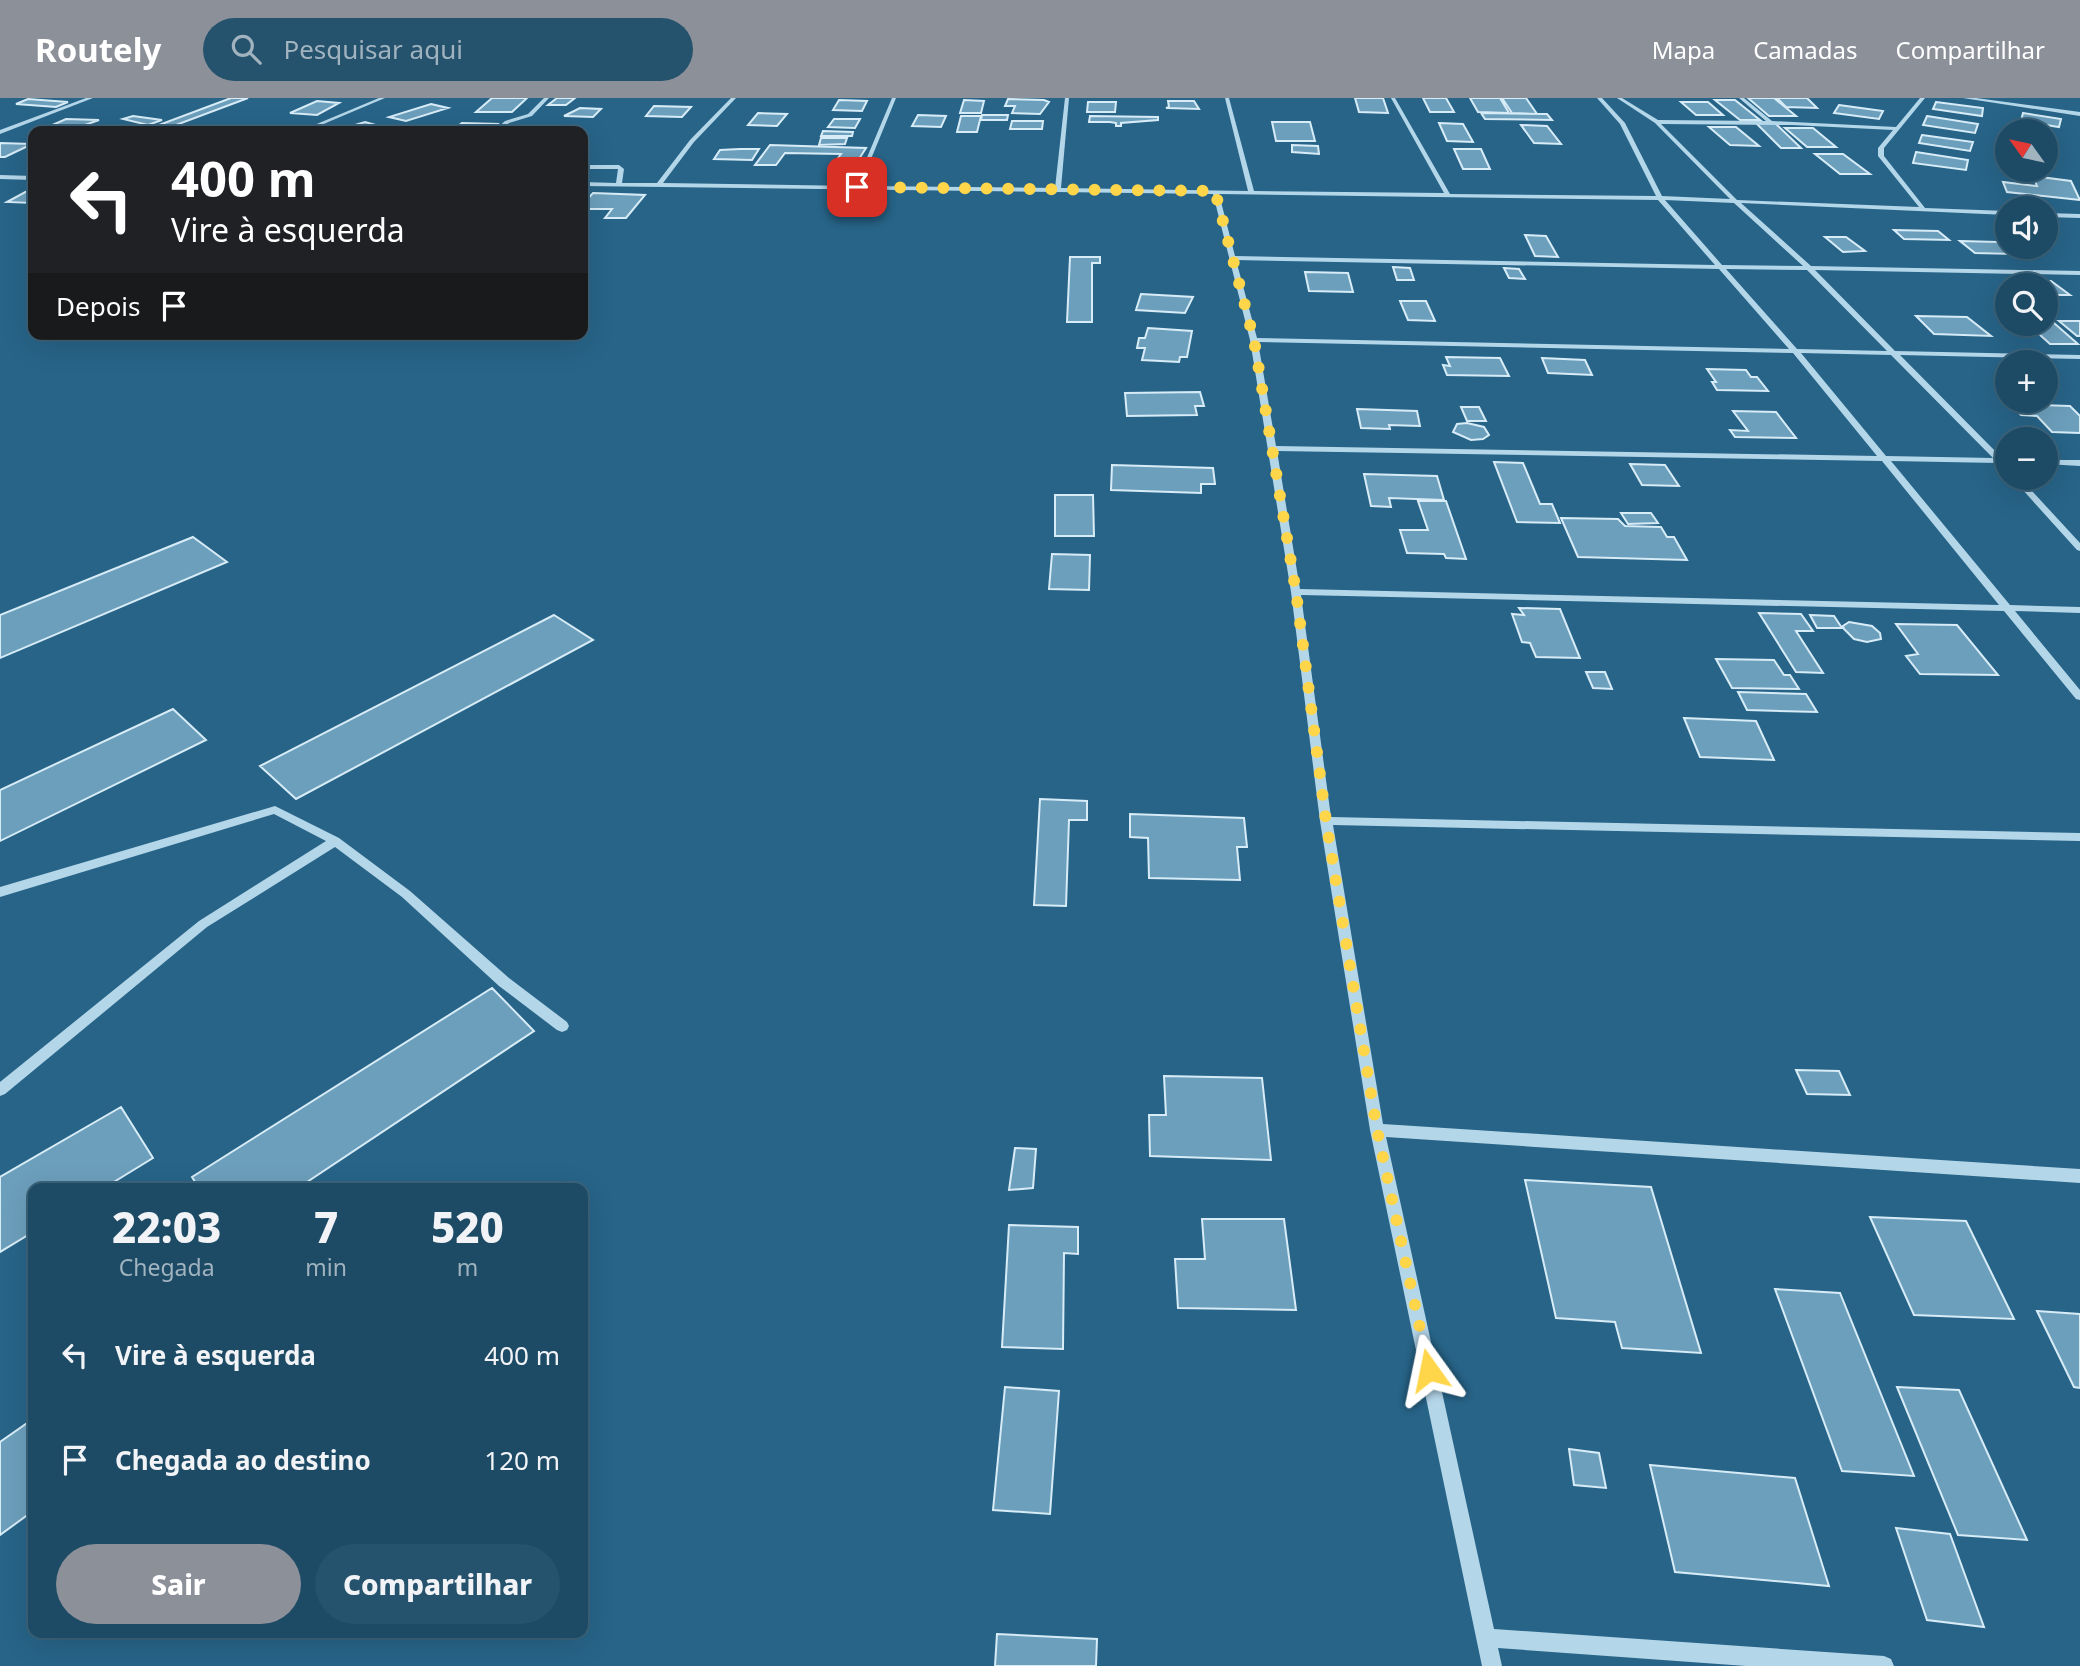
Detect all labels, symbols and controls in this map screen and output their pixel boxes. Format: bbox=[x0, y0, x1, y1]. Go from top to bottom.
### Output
search box bbox=[203, 18, 693, 81]
text: Routely bbox=[35, 27, 161, 72]
icon: search bbox=[227, 30, 265, 68]
text: Pesquisar aqui bbox=[283, 31, 463, 67]
text: Mapa bbox=[1652, 33, 1715, 66]
text: Camadas bbox=[1753, 33, 1857, 66]
text: Compartilhar bbox=[1895, 33, 2045, 66]
north arrow bbox=[1995, 119, 2058, 182]
map controls bbox=[1995, 119, 2058, 490]
text: 400 m bbox=[171, 145, 316, 211]
icon: left bbox=[56, 154, 147, 245]
pin bbox=[827, 157, 887, 217]
icon: arrive bbox=[838, 168, 876, 206]
button: sound bbox=[1995, 196, 2058, 259]
text: Vire à esquerda bbox=[171, 208, 405, 251]
button: search bbox=[1995, 273, 2058, 336]
icon: arrive bbox=[155, 287, 193, 325]
text: Depois bbox=[56, 288, 141, 324]
button: + bbox=[1995, 350, 2058, 413]
button: − bbox=[1995, 427, 2058, 490]
text: 22:03 bbox=[112, 1198, 221, 1255]
text: 7 bbox=[314, 1198, 338, 1255]
text: 520 bbox=[431, 1198, 504, 1255]
text: Chegada bbox=[119, 1251, 215, 1283]
text: min bbox=[305, 1251, 347, 1283]
text: m bbox=[457, 1251, 478, 1283]
position arrow bbox=[1392, 1333, 1466, 1407]
icon: left bbox=[56, 1336, 94, 1374]
text: Vire à esquerda bbox=[115, 1337, 316, 1373]
text: 400 m bbox=[484, 1337, 560, 1373]
icon: arrive bbox=[56, 1441, 94, 1479]
text: Chegada ao destino bbox=[115, 1442, 371, 1478]
text: 120 m bbox=[484, 1442, 560, 1478]
button: Sair bbox=[56, 1544, 301, 1624]
button: Compartilhar bbox=[315, 1544, 560, 1624]

